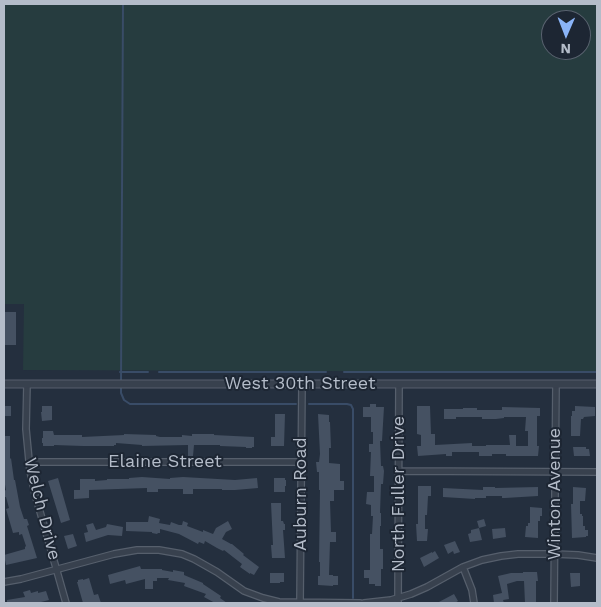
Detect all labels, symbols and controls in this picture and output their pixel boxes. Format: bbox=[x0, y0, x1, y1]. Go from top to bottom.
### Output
north arrow bbox=[541, 10, 591, 60]
text: N bbox=[560, 41, 571, 57]
street label: West 30th Street bbox=[225, 373, 375, 395]
street label: North Fuller Drive bbox=[388, 416, 410, 572]
street label: Winton Avenue bbox=[544, 428, 566, 560]
street label: Auburn Road bbox=[290, 437, 312, 551]
street label: Elaine Street bbox=[108, 451, 222, 473]
street label: Welch Drive bbox=[19, 456, 65, 562]

